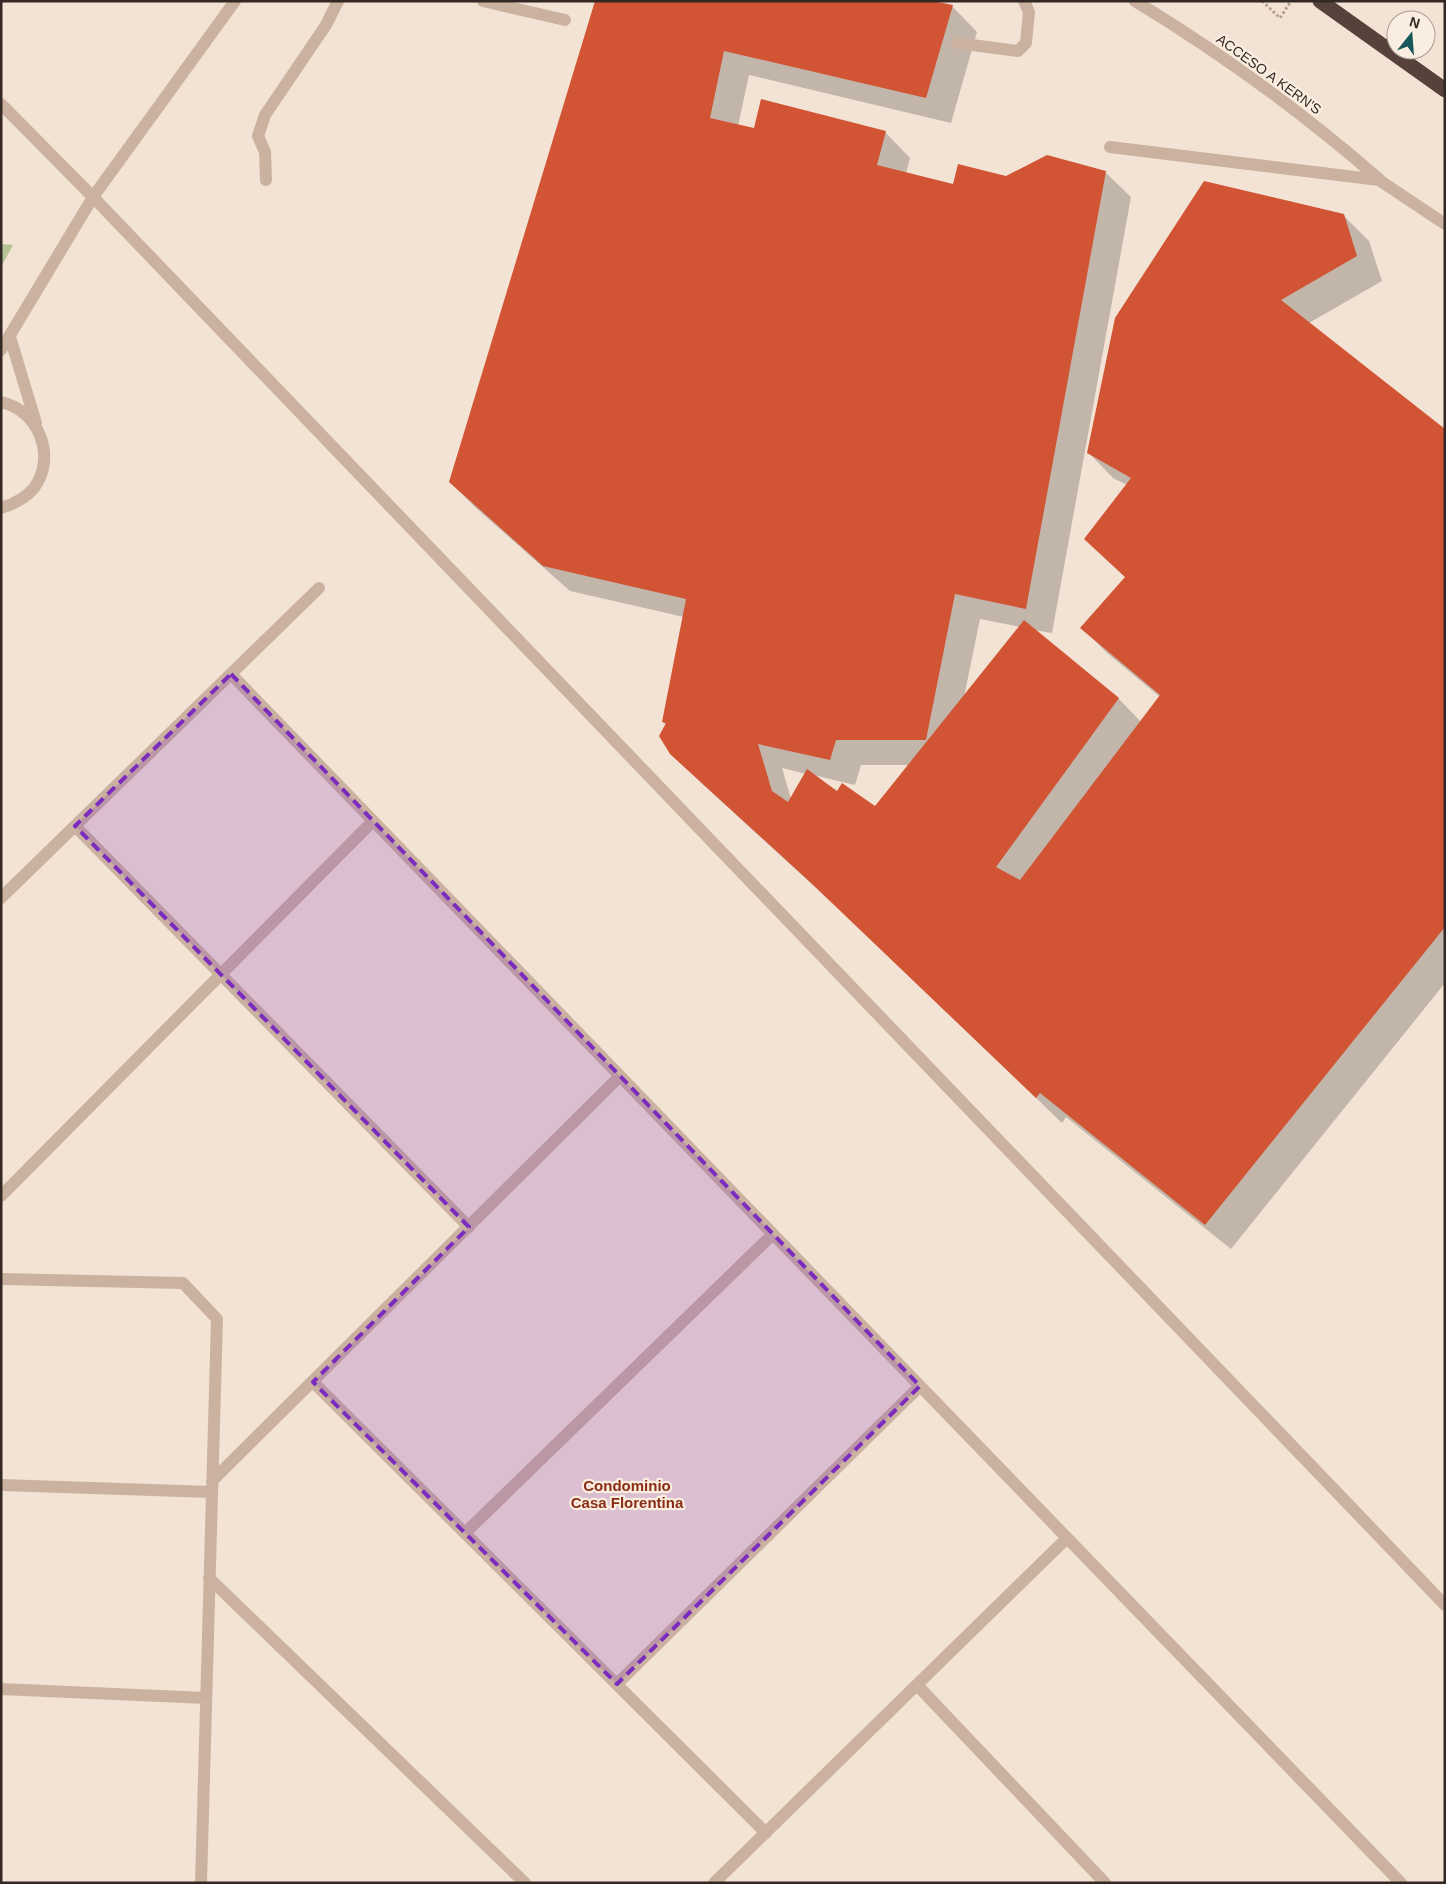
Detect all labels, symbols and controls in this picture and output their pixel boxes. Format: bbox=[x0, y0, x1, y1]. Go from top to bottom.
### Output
north arrow bbox=[1386, 10, 1436, 60]
text: N bbox=[1408, 13, 1422, 32]
street label: ACCESO A KERN'S bbox=[1213, 31, 1325, 117]
district label: Condominio Casa Florentina bbox=[571, 1477, 684, 1511]

